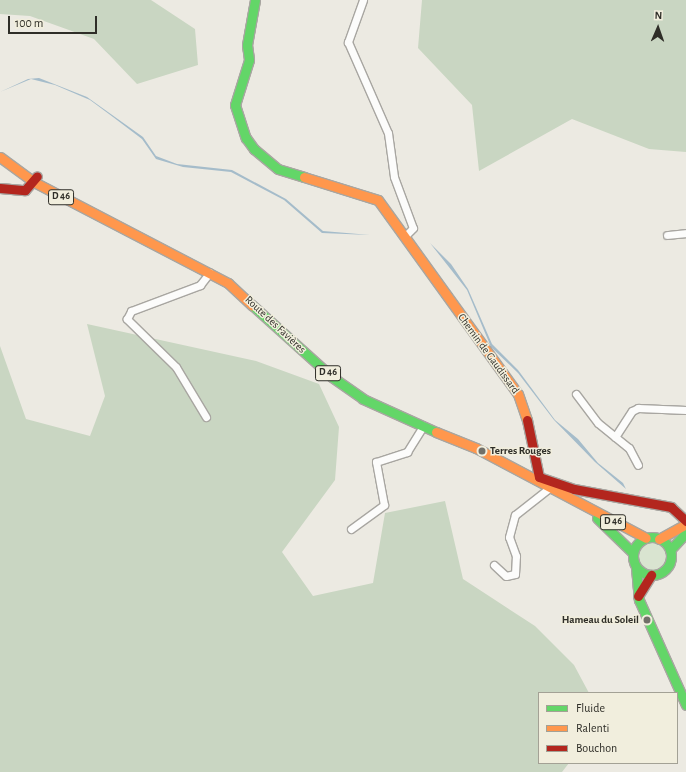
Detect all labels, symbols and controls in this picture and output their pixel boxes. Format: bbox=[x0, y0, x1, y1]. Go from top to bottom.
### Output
scale bar bbox=[10, 8, 99, 34]
north arrow bbox=[638, 8, 678, 48]
text: N bbox=[654, 10, 662, 21]
text: 100 m bbox=[15, 17, 43, 29]
road number: D 46 bbox=[48, 189, 74, 205]
street label: Route des Favières bbox=[242, 294, 308, 356]
street label: Chemin de Gaudissard bbox=[454, 311, 522, 397]
road number: D 46 bbox=[315, 365, 341, 381]
place label: Terres Rouges bbox=[490, 444, 551, 458]
marker: Terres Rouges bbox=[477, 446, 487, 456]
road number: D 46 bbox=[600, 514, 626, 530]
place label: Hameau du Soleil bbox=[562, 613, 639, 627]
marker: Hameau du Soleil bbox=[642, 615, 652, 625]
legend bbox=[538, 692, 678, 764]
text: Fluide bbox=[576, 702, 605, 714]
text: Ralenti bbox=[576, 722, 609, 734]
text: Bouchon bbox=[576, 742, 617, 754]

